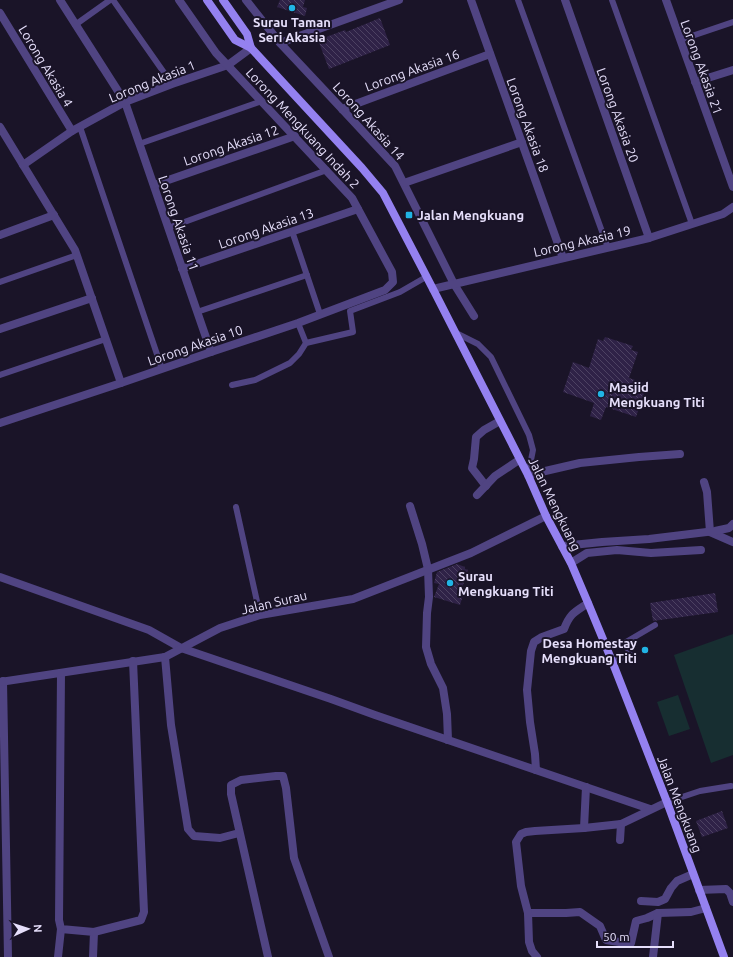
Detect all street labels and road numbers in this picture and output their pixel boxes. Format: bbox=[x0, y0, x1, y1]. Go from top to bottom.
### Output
street label: Lorong Akasia 21 bbox=[678, 18, 726, 116]
street label: Lorong Akasia 4 bbox=[16, 23, 76, 109]
street label: Lorong Akasia 16 bbox=[363, 46, 461, 94]
street label: Lorong Akasia 1 bbox=[107, 57, 197, 105]
street label: Lorong Mengkuang Indah 2 bbox=[244, 65, 362, 191]
street label: Lorong Akasia 20 bbox=[594, 66, 642, 164]
street label: Lorong Akasia 18 bbox=[504, 76, 552, 174]
street label: Lorong Akasia 14 bbox=[331, 79, 407, 163]
street label: Lorong Akasia 12 bbox=[182, 122, 280, 168]
street label: Lorong Akasia 11 bbox=[156, 174, 202, 272]
street label: Lorong Akasia 13 bbox=[217, 205, 315, 251]
street label: Lorong Akasia 19 bbox=[532, 223, 632, 259]
street label: Lorong Akasia 10 bbox=[146, 322, 244, 368]
street label: Jalan Mengkuang bbox=[526, 455, 584, 553]
street label: Jalan Surau bbox=[240, 588, 308, 616]
street label: Jalan Mengkuang bbox=[655, 754, 705, 854]

